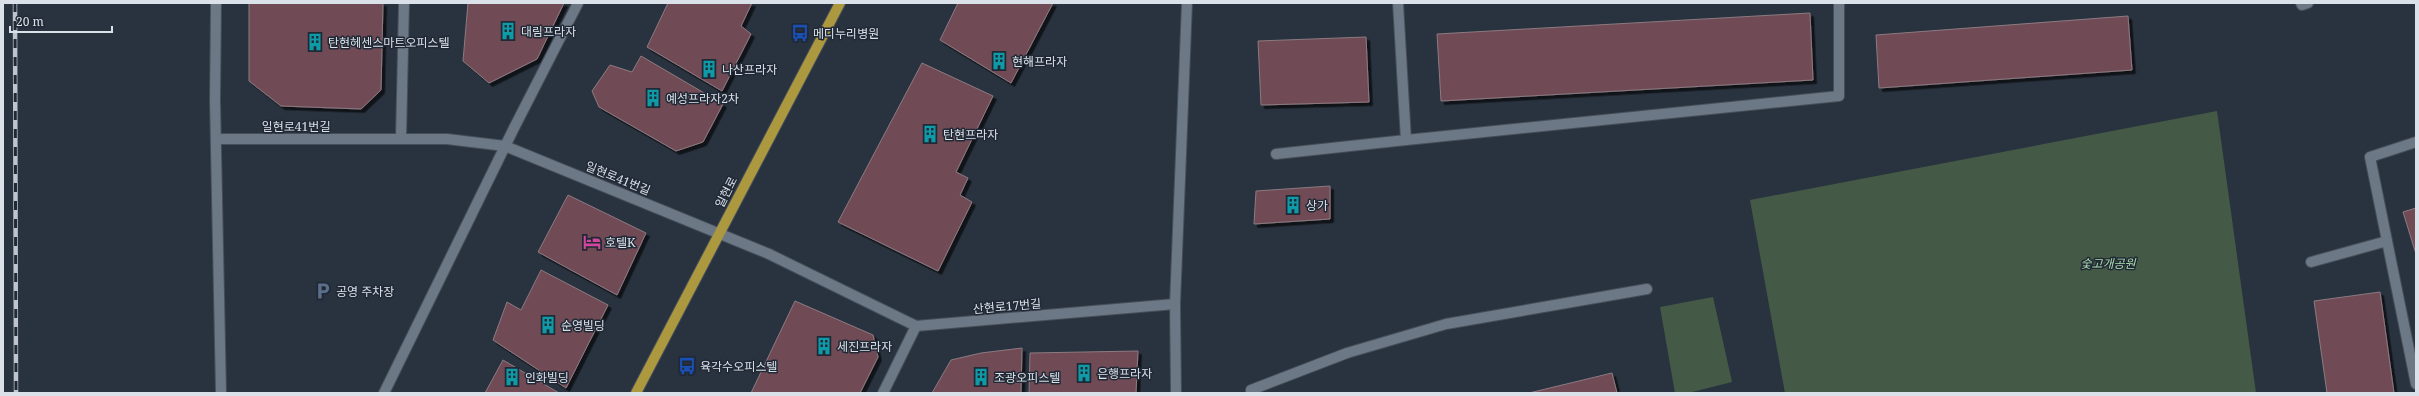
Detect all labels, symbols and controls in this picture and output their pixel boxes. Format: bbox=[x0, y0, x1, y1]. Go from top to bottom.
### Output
scale bar bbox=[10, 8, 112, 34]
text: 20 m bbox=[16, 13, 44, 30]
building icon: 대림프라자 bbox=[498, 21, 518, 41]
place label: 대림프라자 bbox=[521, 23, 576, 40]
bus stop icon: 메디누리병원 bbox=[790, 23, 810, 43]
place label: 메디누리병원 bbox=[813, 25, 879, 42]
building icon: 탄현헤센스마트오피스텔 bbox=[305, 32, 325, 52]
place label: 탄현헤센스마트오피스텔 bbox=[328, 34, 449, 51]
building icon: 현해프라자 bbox=[989, 51, 1009, 71]
place label: 현해프라자 bbox=[1012, 53, 1067, 70]
building icon: 나산프라자 bbox=[699, 59, 719, 79]
place label: 나산프라자 bbox=[722, 61, 777, 78]
building icon: 예성프라자2차 bbox=[643, 88, 663, 108]
place label: 예성프라자2차 bbox=[666, 90, 739, 107]
street label: 일현로41번길 bbox=[262, 118, 330, 135]
building icon: 탄현프라자 bbox=[920, 124, 940, 144]
place label: 탄현프라자 bbox=[943, 126, 998, 143]
street label: 일현로41번길 bbox=[583, 157, 653, 199]
street label: 일현로 bbox=[711, 173, 741, 211]
building icon: 상가 bbox=[1283, 195, 1303, 215]
place label: 상가 bbox=[1306, 197, 1328, 214]
hotel icon: 호텔K bbox=[582, 232, 602, 252]
place label: 호텔K bbox=[605, 234, 636, 251]
park label: 숯고개공원 bbox=[2080, 255, 2137, 272]
parking icon: 공영 주차장 bbox=[313, 281, 333, 301]
place label: 공영 주차장 bbox=[336, 283, 394, 300]
street label: 산현로17번길 bbox=[972, 295, 1042, 317]
building icon: 순영빌딩 bbox=[538, 315, 558, 335]
place label: 순영빌딩 bbox=[561, 317, 605, 334]
building icon: 세진프라자 bbox=[814, 336, 834, 356]
place label: 세진프라자 bbox=[837, 338, 892, 355]
bus stop icon: 육각수오피스텔 bbox=[677, 356, 697, 376]
place label: 육각수오피스텔 bbox=[700, 358, 777, 375]
building icon: 은행프라자 bbox=[1074, 363, 1094, 383]
place label: 은행프라자 bbox=[1097, 365, 1152, 382]
building icon: 인화빌딩 bbox=[502, 367, 522, 387]
building icon: 조광오피스텔 bbox=[971, 367, 991, 387]
place label: 인화빌딩 bbox=[525, 369, 569, 386]
place label: 조광오피스텔 bbox=[994, 369, 1060, 386]

